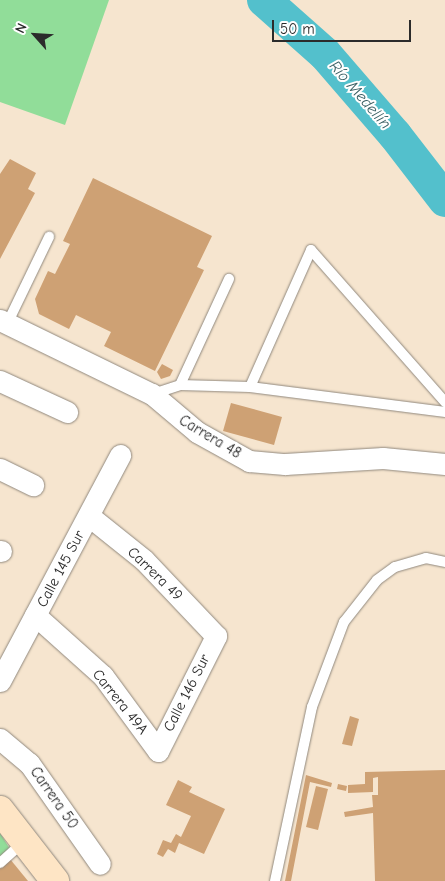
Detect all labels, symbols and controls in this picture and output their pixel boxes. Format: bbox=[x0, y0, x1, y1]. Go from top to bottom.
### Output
north arrow bbox=[10, 10, 60, 60]
scale bar bbox=[275, 10, 414, 42]
text: N bbox=[11, 20, 31, 36]
text: 50 m bbox=[280, 20, 315, 38]
water label: Río Medellín bbox=[325, 57, 395, 133]
street label: Carrera 48 bbox=[176, 411, 244, 463]
street label: Calle 145 Sur bbox=[33, 528, 89, 610]
street label: Carrera 49 bbox=[124, 543, 186, 605]
street label: Calle 146 Sur bbox=[160, 651, 214, 735]
street label: Carrera 49A bbox=[88, 666, 152, 738]
street label: Carrera 50 bbox=[26, 763, 82, 833]

